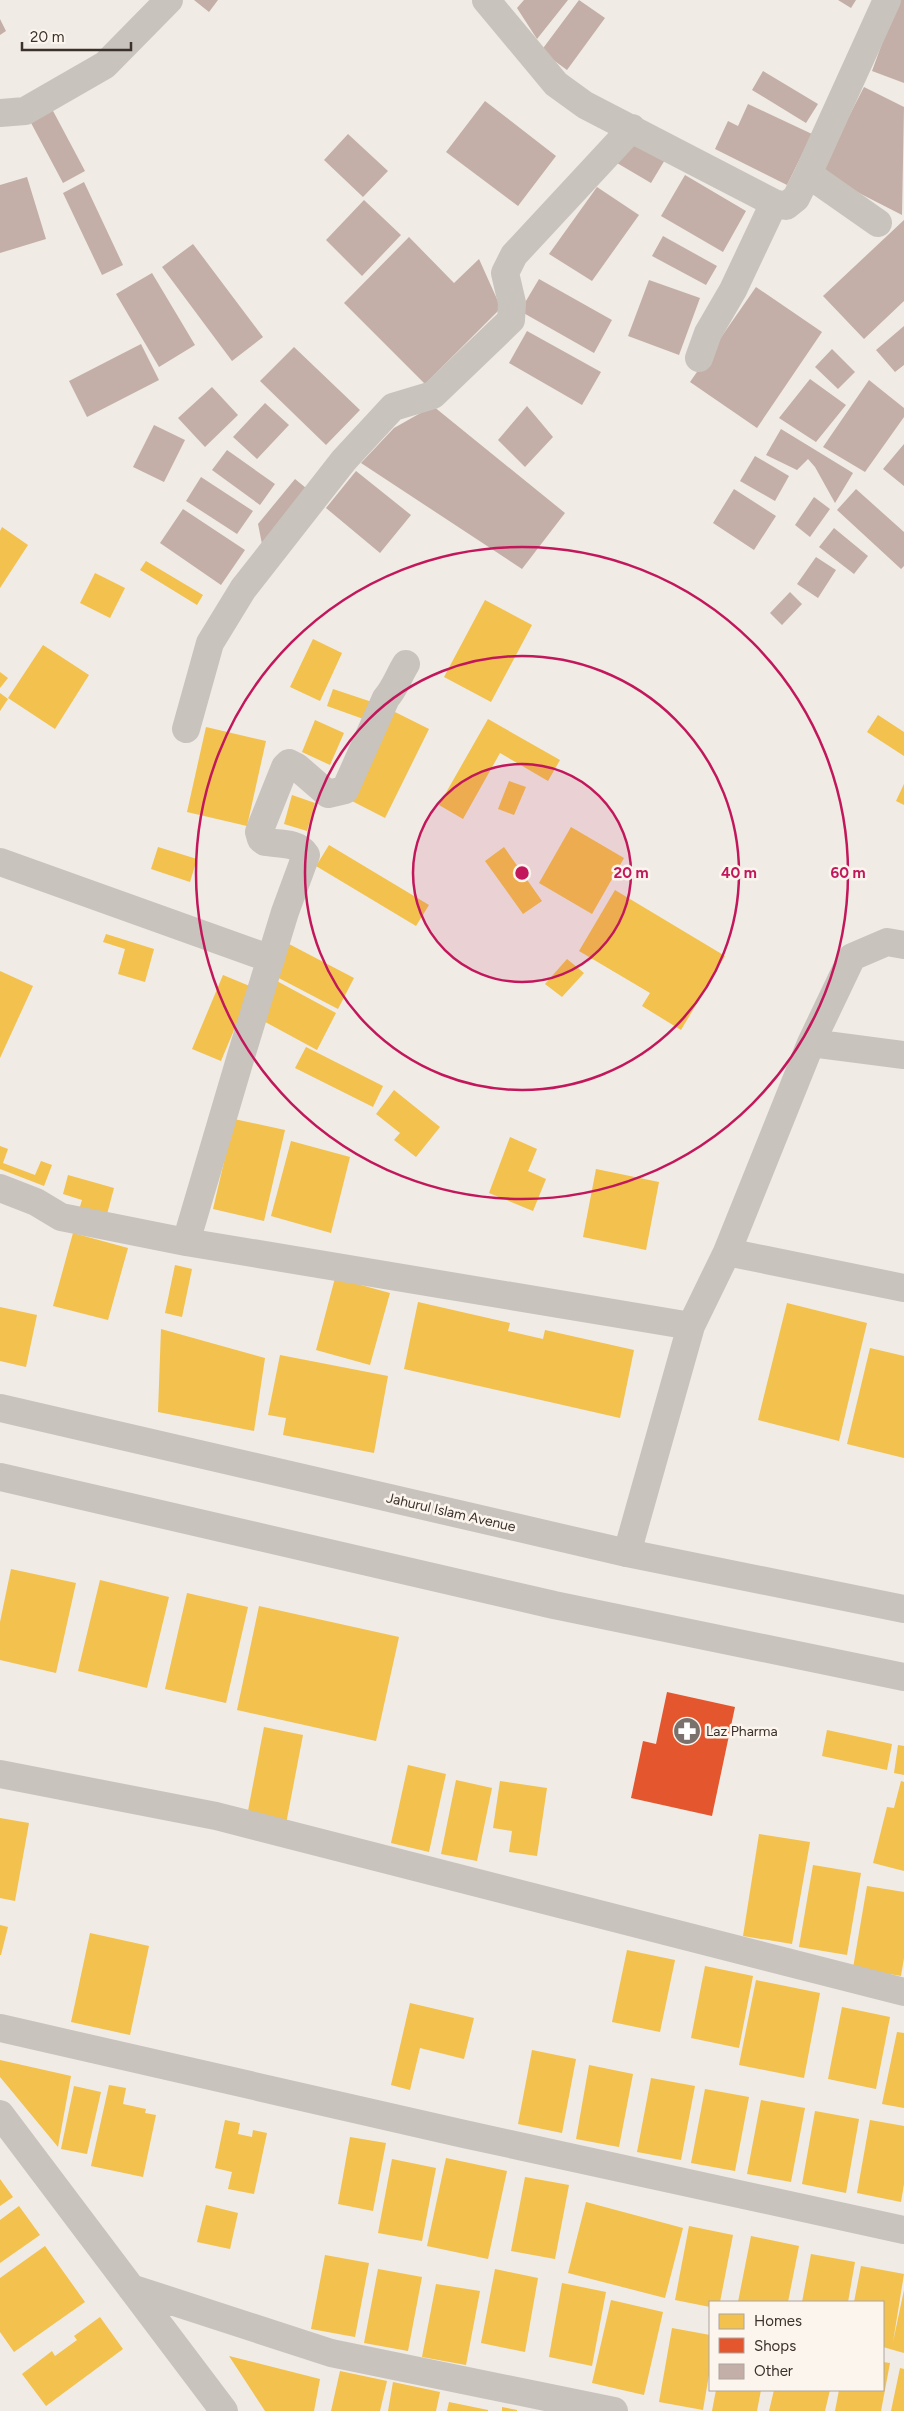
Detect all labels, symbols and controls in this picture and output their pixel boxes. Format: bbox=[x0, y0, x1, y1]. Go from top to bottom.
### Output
scale bar bbox=[22, 20, 131, 52]
text: 20 m bbox=[30, 28, 64, 46]
centre of rings bbox=[513, 864, 531, 882]
text: 20 m bbox=[613, 864, 649, 882]
text: 40 m bbox=[721, 864, 757, 882]
text: 60 m bbox=[830, 864, 866, 882]
street label: Jahurul Islam Avenue bbox=[385, 1489, 518, 1536]
pharmacy icon: Laz Pharma bbox=[672, 1716, 702, 1746]
place label: Laz Pharma bbox=[706, 1723, 778, 1740]
legend bbox=[709, 2301, 884, 2391]
text: Homes bbox=[754, 2312, 802, 2330]
text: Shops bbox=[754, 2337, 796, 2355]
text: Other bbox=[754, 2362, 793, 2380]

